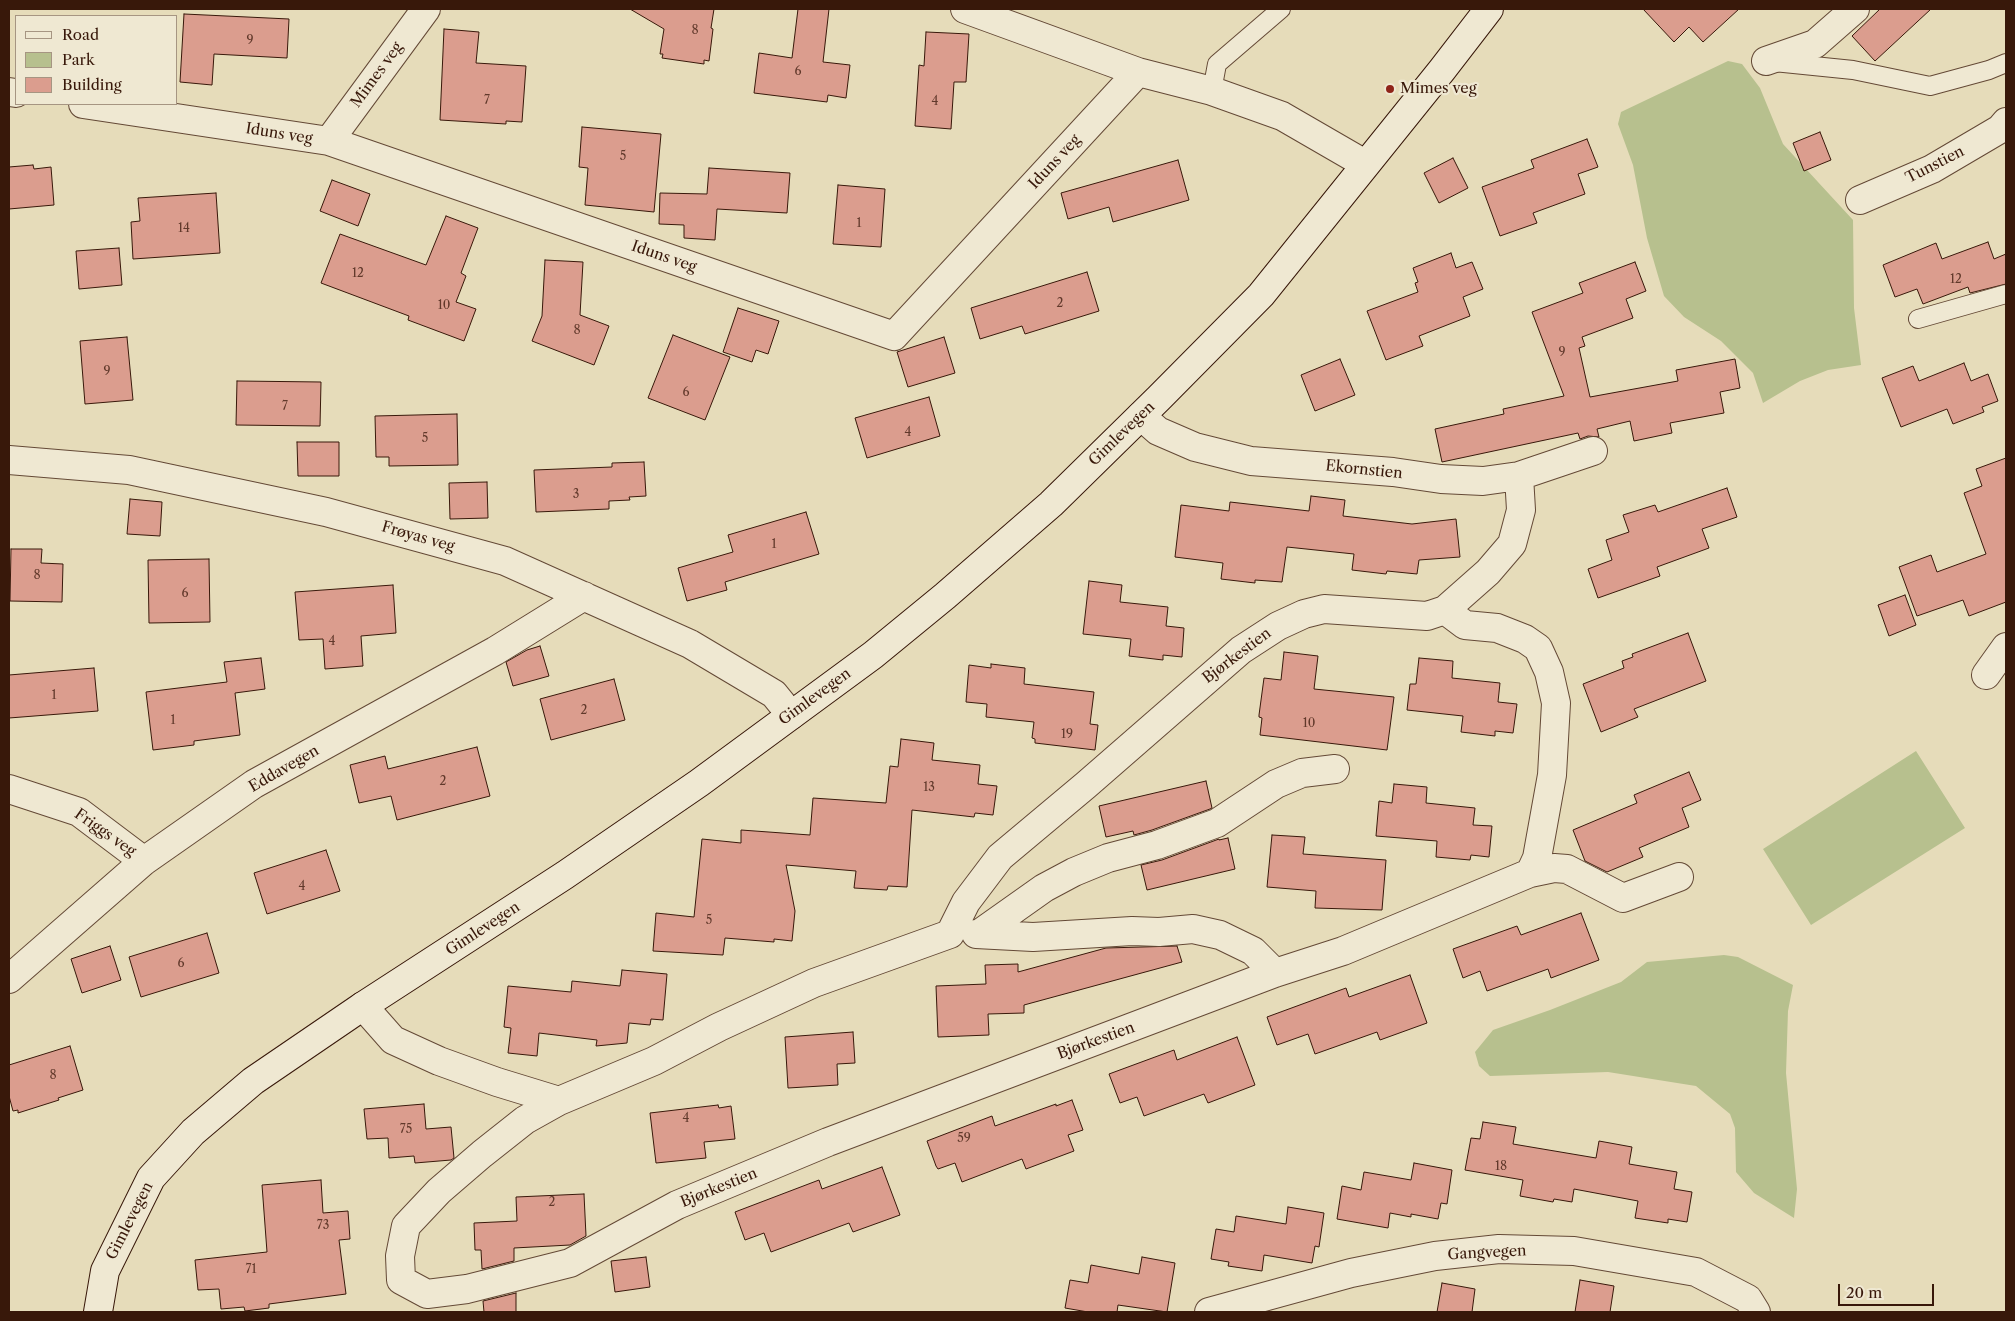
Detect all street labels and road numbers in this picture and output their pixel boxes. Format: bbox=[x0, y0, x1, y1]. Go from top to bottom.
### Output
street label: Mimes veg bbox=[347, 39, 407, 111]
street label: Iduns veg bbox=[244, 120, 314, 148]
street label: Iduns veg bbox=[1025, 131, 1085, 193]
street label: Tunstien bbox=[1903, 143, 1967, 187]
street label: Iduns veg bbox=[629, 237, 699, 277]
street label: Gimlevegen bbox=[1085, 398, 1159, 470]
street label: Ekornstien bbox=[1325, 457, 1403, 483]
street label: Frøyas veg bbox=[379, 518, 457, 556]
street label: Bjørkestien bbox=[1199, 624, 1275, 688]
street label: Gimlevegen bbox=[775, 665, 855, 729]
street label: Eddavegen bbox=[246, 742, 322, 796]
street label: Friggs veg bbox=[71, 805, 139, 861]
street label: Gimlevegen bbox=[442, 898, 524, 960]
street label: Bjørkestien bbox=[1055, 1019, 1137, 1063]
street label: Bjørkestien bbox=[678, 1164, 760, 1212]
street label: Gimlevegen bbox=[103, 1179, 157, 1263]
street label: Gangvegen bbox=[1447, 1242, 1527, 1264]

